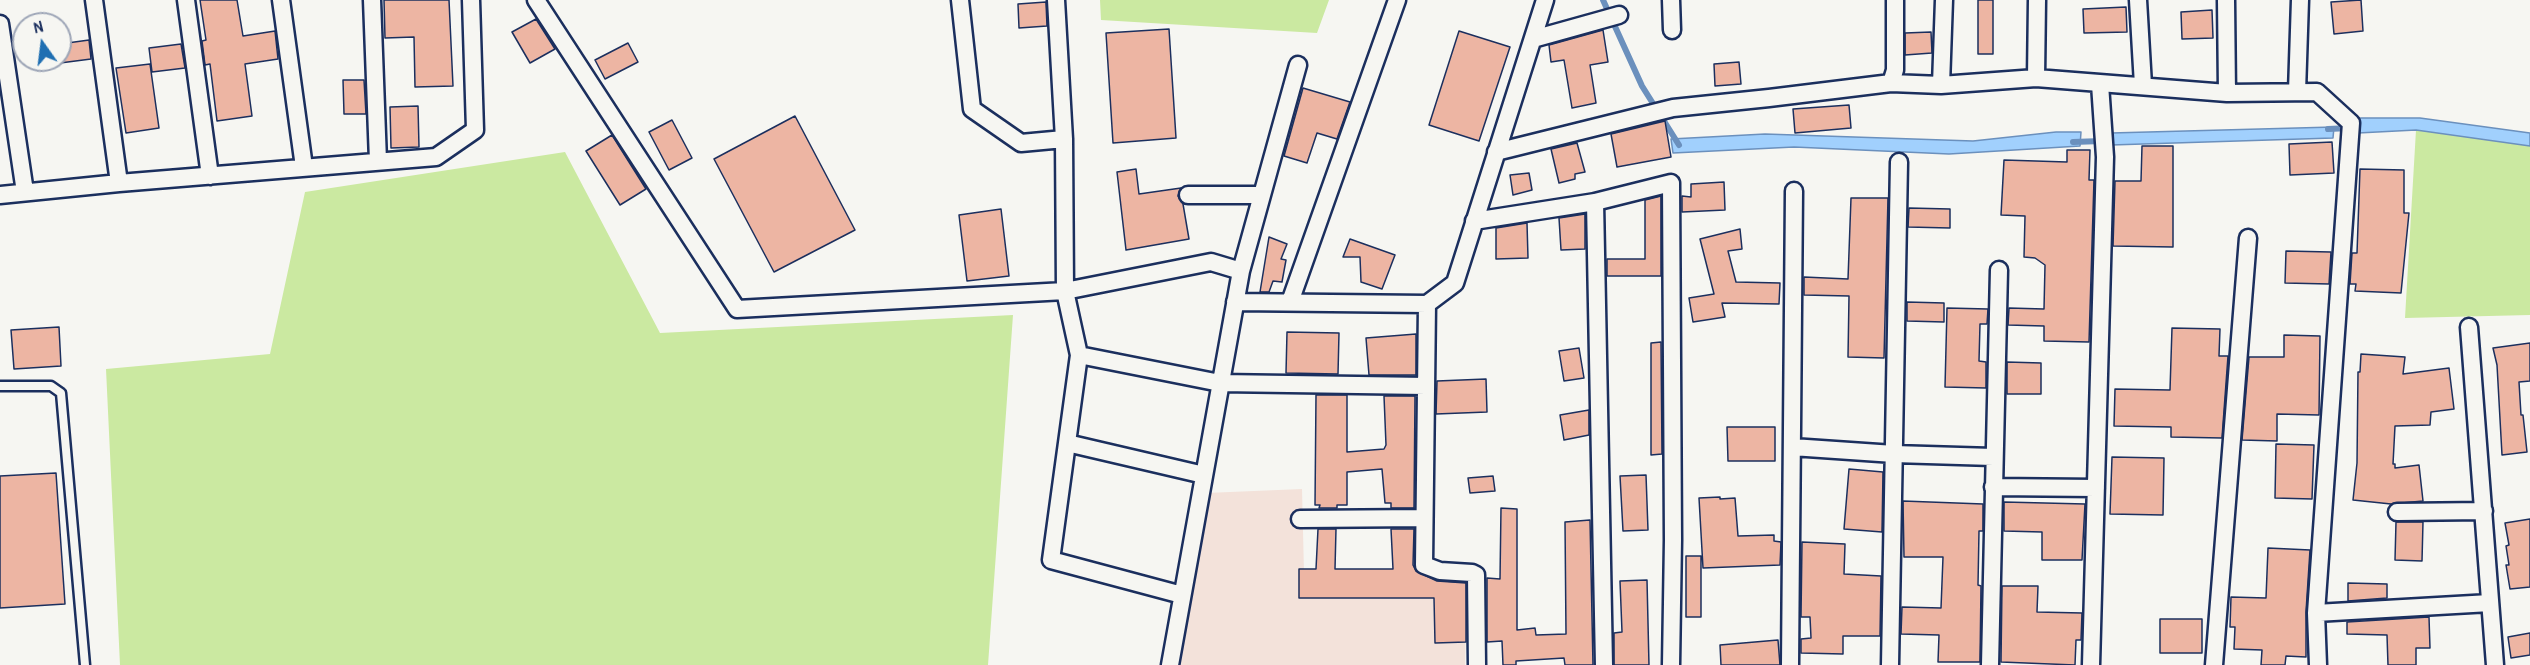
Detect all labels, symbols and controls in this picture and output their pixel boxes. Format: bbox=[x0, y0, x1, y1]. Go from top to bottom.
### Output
north arrow bbox=[12, 12, 72, 72]
text: N bbox=[31, 15, 45, 38]

